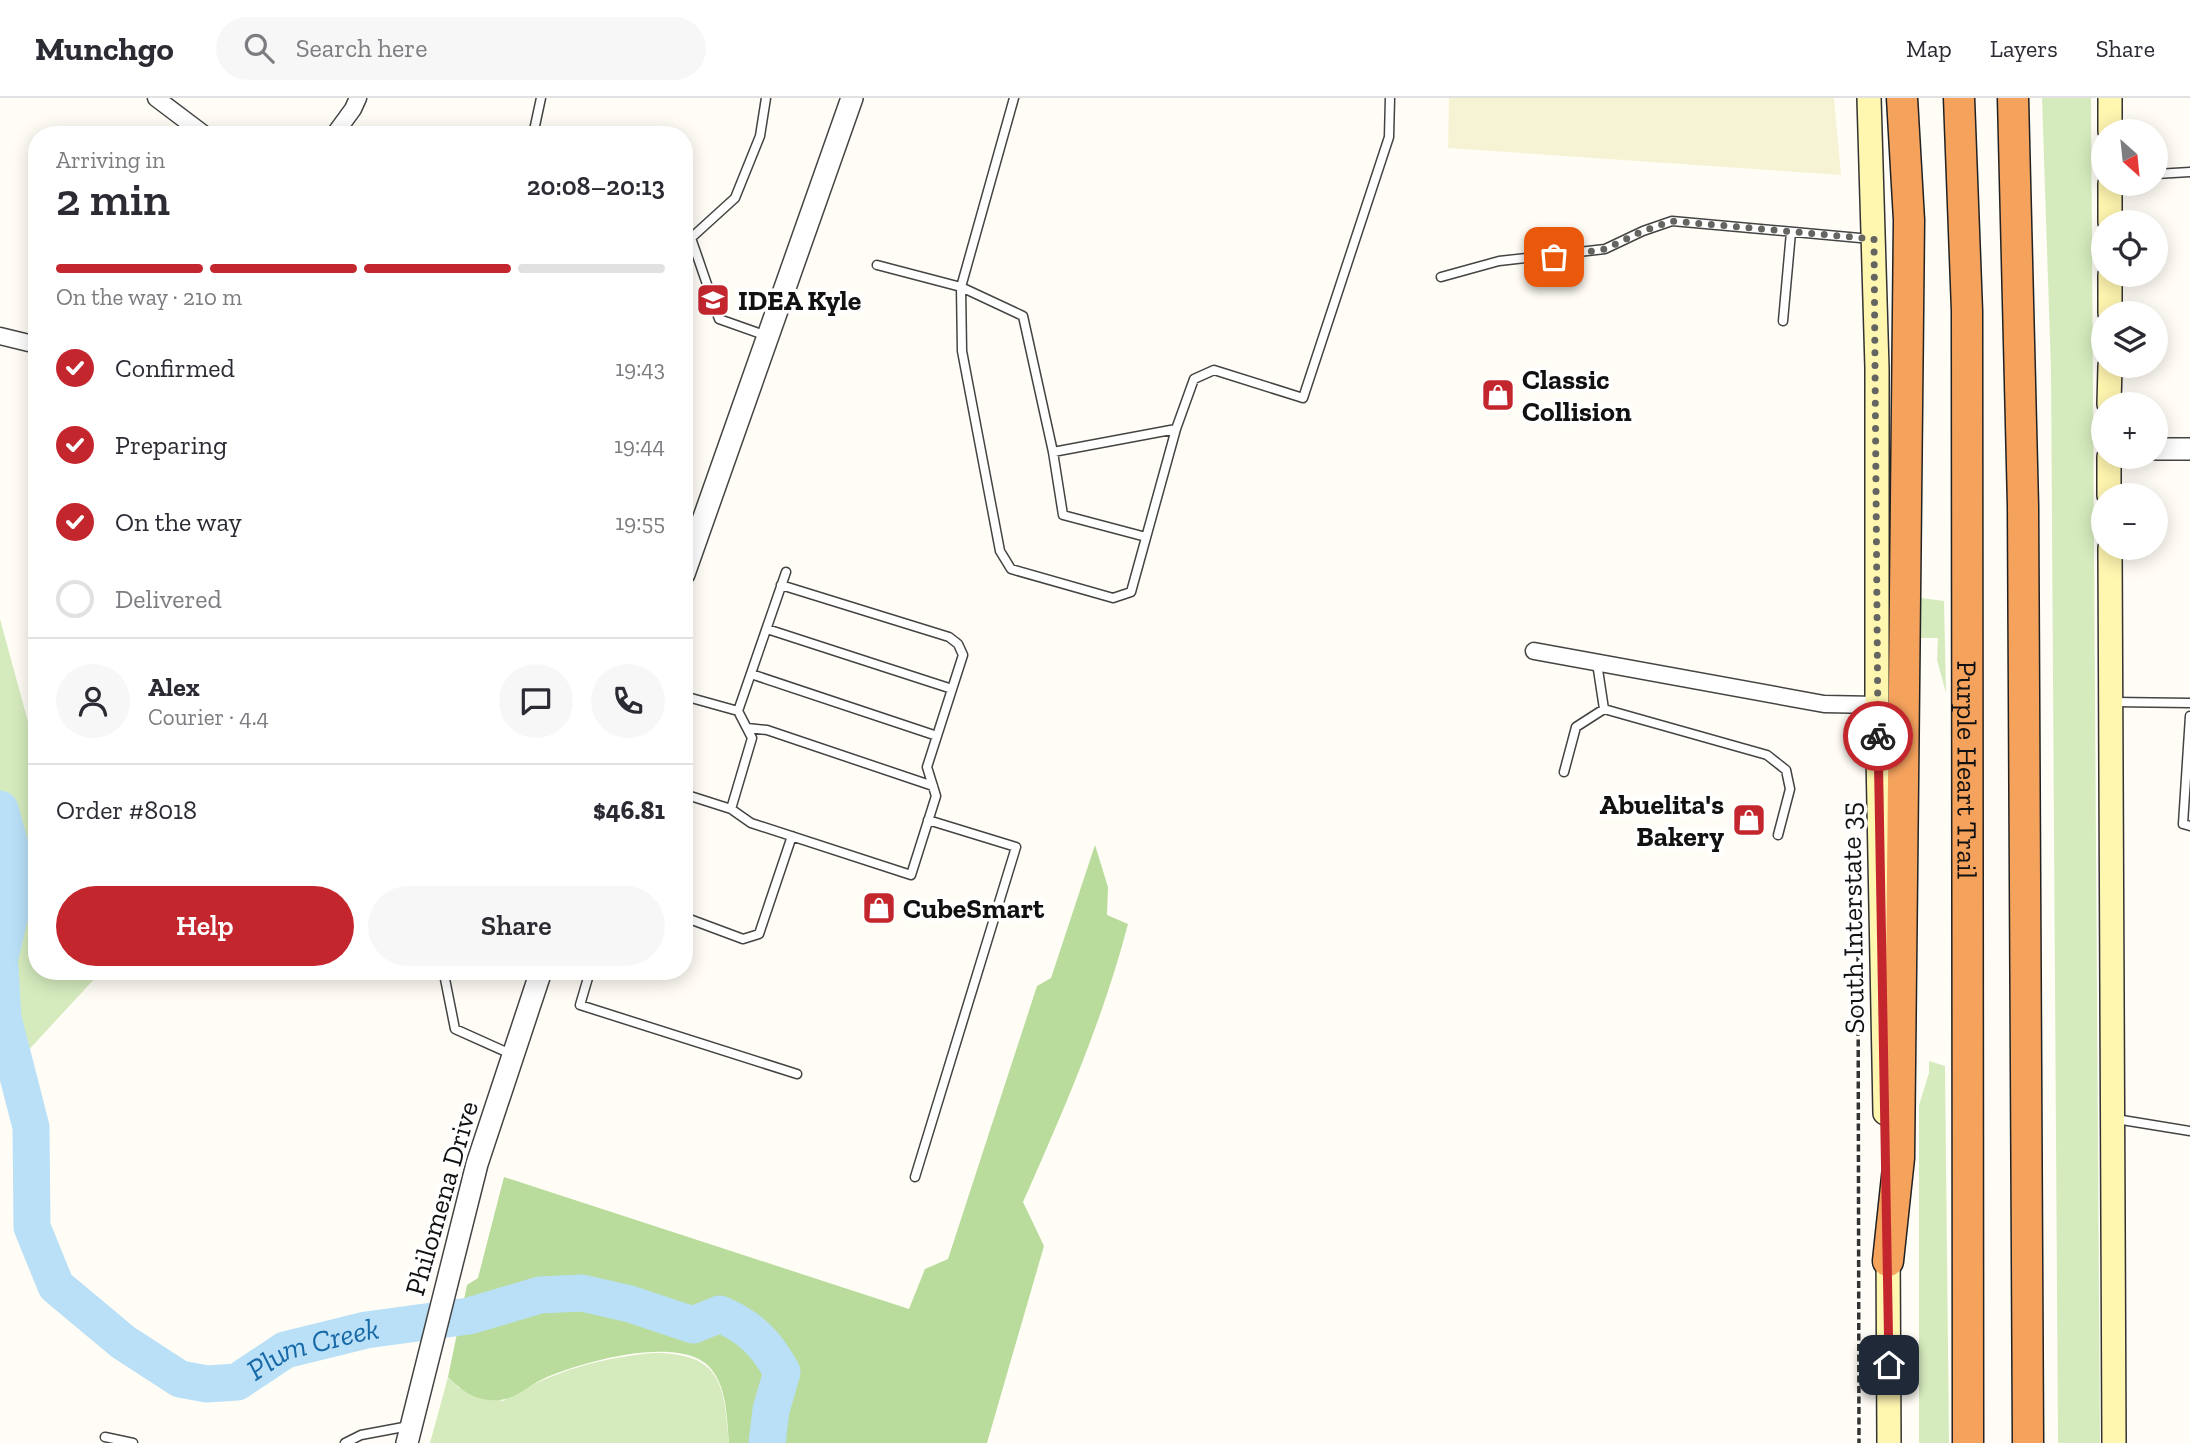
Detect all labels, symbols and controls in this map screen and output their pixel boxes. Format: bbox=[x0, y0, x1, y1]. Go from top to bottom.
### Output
search box bbox=[216, 17, 706, 80]
text: Munchgo bbox=[35, 29, 174, 68]
icon: search bbox=[240, 29, 278, 67]
text: Search here bbox=[296, 32, 427, 64]
text: Map bbox=[1906, 34, 1952, 63]
text: Layers bbox=[1990, 34, 2058, 63]
text: Share bbox=[2096, 34, 2155, 63]
north arrow bbox=[2091, 119, 2168, 196]
map controls bbox=[2091, 119, 2168, 560]
text: Arriving in bbox=[56, 146, 165, 174]
text: 20:08–20:13 bbox=[527, 170, 665, 202]
text: 2 min bbox=[56, 172, 170, 227]
button: locate bbox=[2091, 210, 2168, 287]
pin bbox=[1524, 227, 1584, 287]
icon: bag bbox=[1535, 238, 1573, 276]
school or university icon: IDEA Kyle bbox=[694, 281, 732, 319]
text: On the way · 210 m bbox=[56, 283, 242, 311]
place label: IDEA Kyle bbox=[738, 284, 861, 317]
button: layers bbox=[2091, 301, 2168, 378]
icon: check bbox=[56, 349, 94, 387]
text: Confirmed bbox=[115, 352, 235, 384]
text: 19:43 bbox=[615, 354, 665, 382]
place label: Classic Collision bbox=[1522, 363, 1632, 428]
shop icon: Classic Collision bbox=[1479, 376, 1517, 414]
button: + bbox=[2091, 392, 2168, 469]
icon: check bbox=[56, 426, 94, 464]
text: Preparing bbox=[115, 429, 227, 461]
text: 19:44 bbox=[614, 431, 665, 459]
button: − bbox=[2091, 483, 2168, 560]
icon: check bbox=[56, 503, 94, 541]
text: On the way bbox=[115, 506, 242, 538]
text: 19:55 bbox=[615, 508, 665, 536]
text: Delivered bbox=[115, 583, 222, 615]
street label: Purple Heart Trail bbox=[1950, 660, 1984, 879]
button: person bbox=[56, 664, 130, 738]
button: chat bbox=[499, 664, 573, 738]
button: phone bbox=[591, 664, 665, 738]
text: Alex bbox=[148, 671, 200, 703]
courier bbox=[1843, 701, 1913, 771]
text: Courier · 4.4 bbox=[148, 703, 269, 731]
icon: bike bbox=[1859, 717, 1897, 755]
place label: Abuelita's Bakery bbox=[1599, 788, 1724, 853]
text: Order #8018 bbox=[56, 794, 197, 826]
text: $46.81 bbox=[593, 794, 665, 826]
shop icon: Abuelita's Bakery bbox=[1730, 801, 1768, 839]
street label: South Interstate 35 bbox=[1834, 802, 1871, 1034]
button: Help bbox=[56, 886, 354, 966]
button: Share bbox=[368, 886, 665, 966]
shop icon: CubeSmart bbox=[860, 889, 898, 927]
place label: CubeSmart bbox=[903, 892, 1045, 925]
street label: Philomena Drive bbox=[398, 1097, 485, 1299]
water label: Plum Creek bbox=[240, 1310, 381, 1388]
pin bbox=[1859, 1335, 1919, 1395]
icon: home bbox=[1870, 1346, 1908, 1384]

